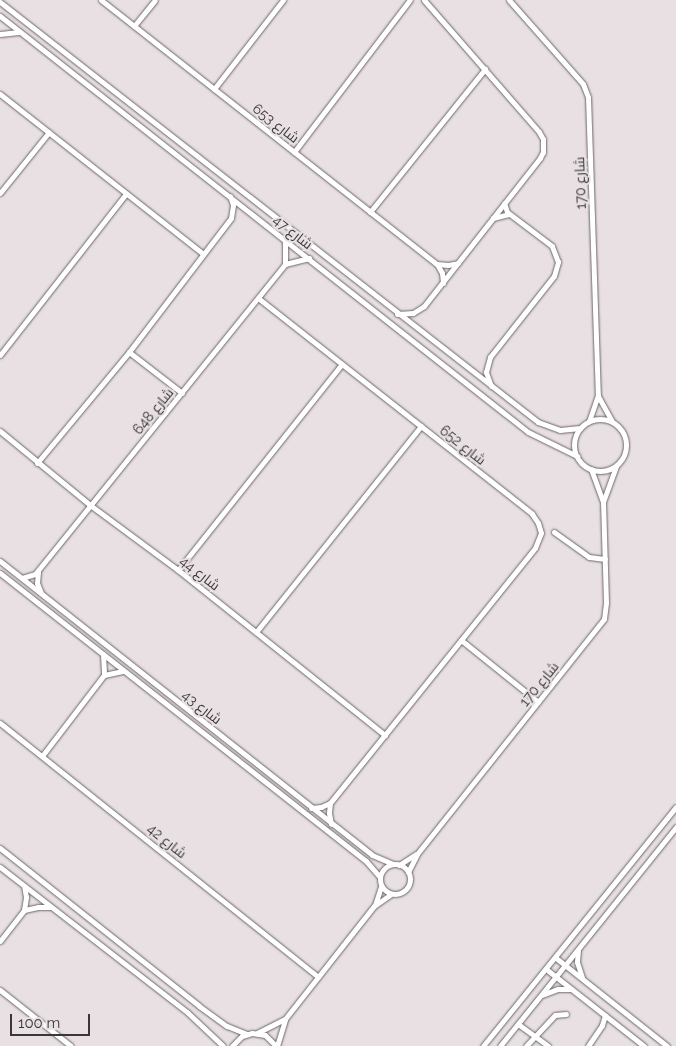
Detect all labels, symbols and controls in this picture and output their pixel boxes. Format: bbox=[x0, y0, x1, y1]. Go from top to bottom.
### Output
street label: شارع 653 bbox=[249, 100, 303, 146]
street label: شارع 170 bbox=[571, 156, 589, 210]
street label: شارع 47 bbox=[270, 211, 316, 253]
street label: شارع 648 bbox=[129, 384, 177, 438]
street label: شارع 652 bbox=[437, 422, 489, 468]
street label: شارع 44 bbox=[177, 552, 223, 594]
street label: شارع 170 bbox=[516, 658, 562, 710]
street label: شارع 43 bbox=[179, 686, 225, 728]
street label: شارع 42 bbox=[144, 820, 190, 862]
scale bar bbox=[12, 1004, 92, 1036]
text: 100 m bbox=[18, 1014, 60, 1032]

